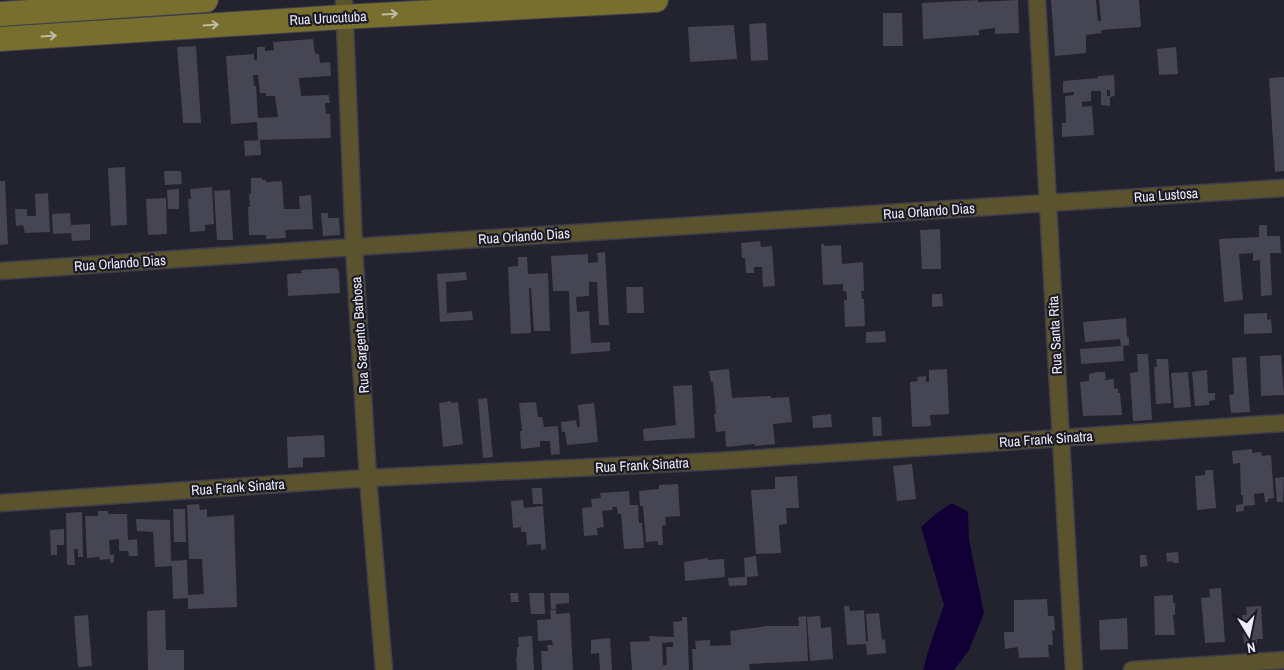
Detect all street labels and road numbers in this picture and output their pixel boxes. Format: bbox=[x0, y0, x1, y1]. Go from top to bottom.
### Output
street label: Rua Urucutuba bbox=[289, 7, 368, 29]
street label: Rua Lustosa bbox=[1133, 184, 1199, 206]
street label: Rua Orlando Dias bbox=[883, 199, 976, 223]
street label: Rua Orlando Dias bbox=[478, 224, 571, 248]
street label: Rua Orlando Dias bbox=[74, 251, 167, 275]
street label: Rua Sargento Barbosa bbox=[347, 276, 373, 394]
street label: Rua Santa Rita bbox=[1044, 295, 1066, 375]
street label: Rua Frank Sinatra bbox=[999, 427, 1094, 451]
street label: Rua Frank Sinatra bbox=[595, 454, 690, 476]
street label: Rua Frank Sinatra bbox=[191, 475, 286, 499]

